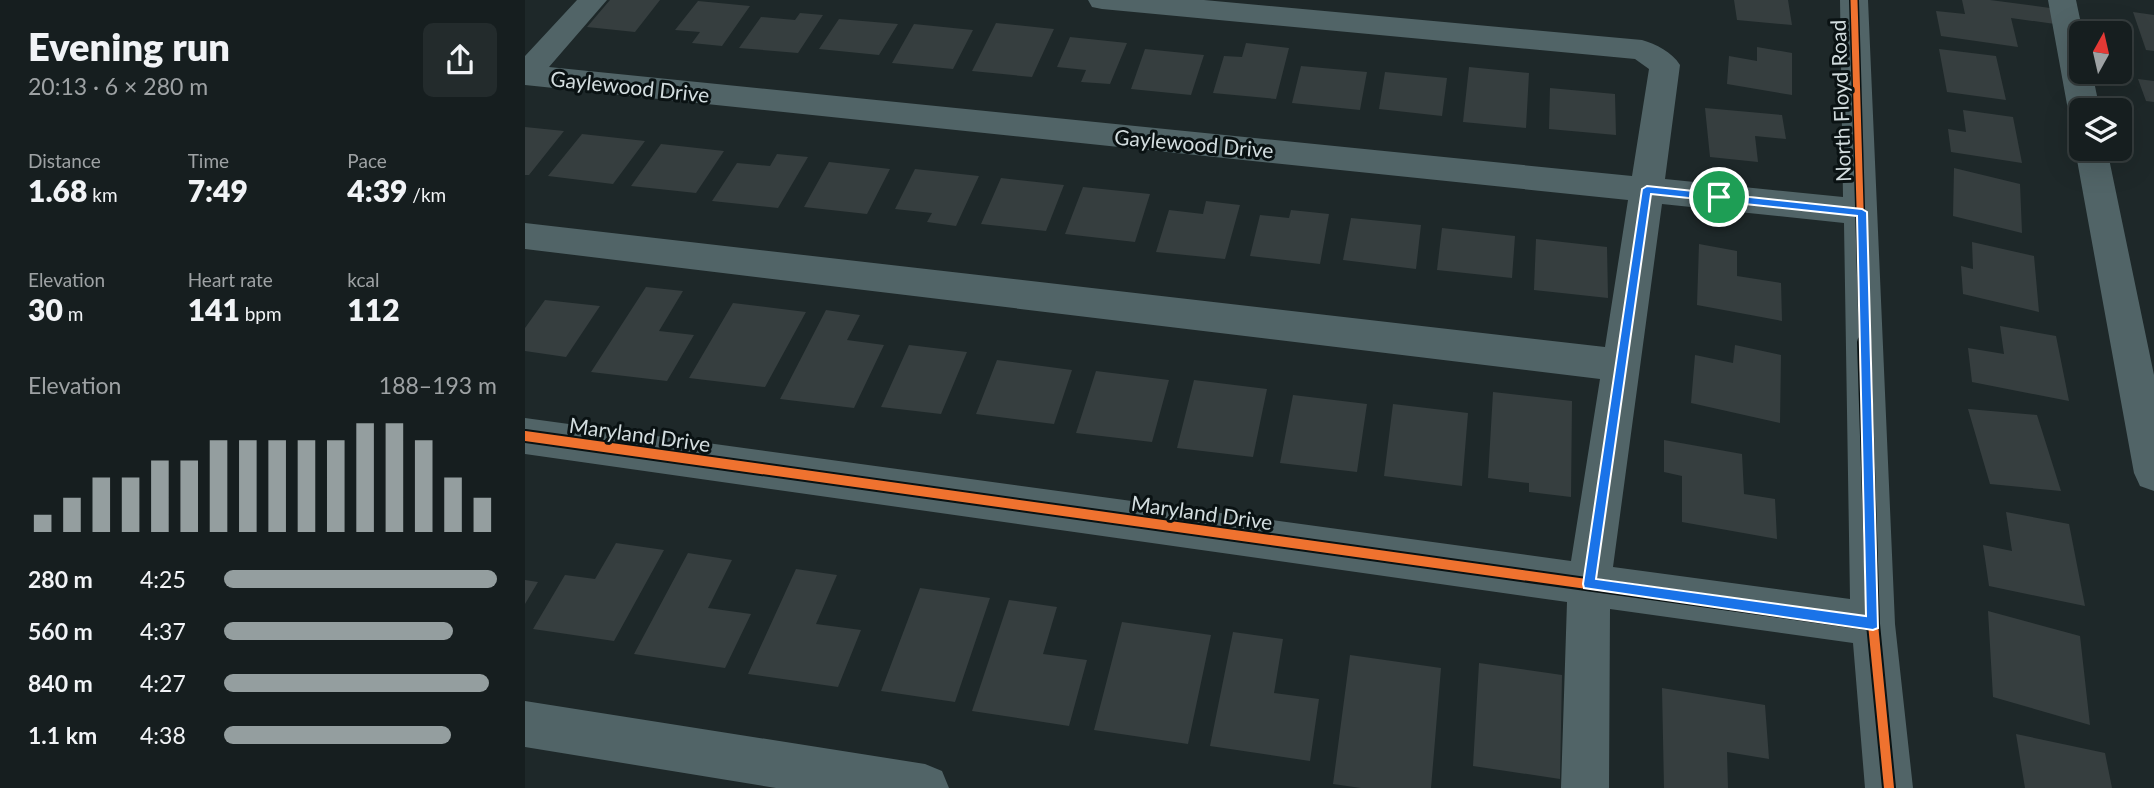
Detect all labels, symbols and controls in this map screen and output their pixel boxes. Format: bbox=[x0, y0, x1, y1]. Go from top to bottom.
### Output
street label: North Floyd Road bbox=[1825, 19, 1855, 183]
north arrow bbox=[2069, 21, 2131, 84]
map controls bbox=[2069, 21, 2132, 161]
text: Evening run bbox=[28, 23, 230, 69]
button: share bbox=[423, 23, 497, 97]
street label: Gaylewood Drive bbox=[549, 65, 711, 107]
text: 20:13 · 6 × 280 m bbox=[28, 72, 208, 100]
button: layers bbox=[2069, 98, 2132, 161]
street label: Gaylewood Drive bbox=[1113, 124, 1275, 162]
text: Distance bbox=[28, 149, 101, 172]
text: Time bbox=[188, 149, 229, 172]
text: Pace bbox=[347, 149, 387, 172]
pin bbox=[1689, 167, 1749, 227]
text: 1.68 bbox=[28, 172, 87, 208]
text: 7:49 bbox=[188, 172, 248, 208]
text: 4:39 bbox=[347, 172, 407, 208]
icon: arrive bbox=[1700, 178, 1738, 216]
text: km bbox=[87, 183, 118, 206]
text: /km bbox=[407, 183, 446, 206]
text: Elevation bbox=[28, 268, 105, 291]
text: Heart rate bbox=[188, 268, 273, 291]
text: kcal bbox=[347, 268, 379, 291]
text: 30 bbox=[28, 291, 63, 327]
text: 141 bbox=[188, 291, 240, 327]
text: 112 bbox=[347, 291, 400, 327]
text: m bbox=[63, 302, 83, 325]
text: bpm bbox=[240, 302, 282, 325]
text: Elevation bbox=[28, 371, 121, 399]
text: 188–193 m bbox=[379, 371, 497, 399]
street label: Maryland Drive bbox=[568, 412, 712, 456]
street label: Maryland Drive bbox=[1130, 490, 1274, 534]
text: 280 m bbox=[28, 565, 93, 593]
text: 4:25 bbox=[140, 565, 186, 593]
text: 560 m bbox=[28, 617, 93, 645]
text: 4:37 bbox=[140, 617, 186, 645]
text: 840 m bbox=[28, 669, 93, 697]
text: 4:27 bbox=[140, 669, 186, 697]
text: 1.1 km bbox=[28, 721, 97, 749]
text: 4:38 bbox=[140, 721, 186, 749]

